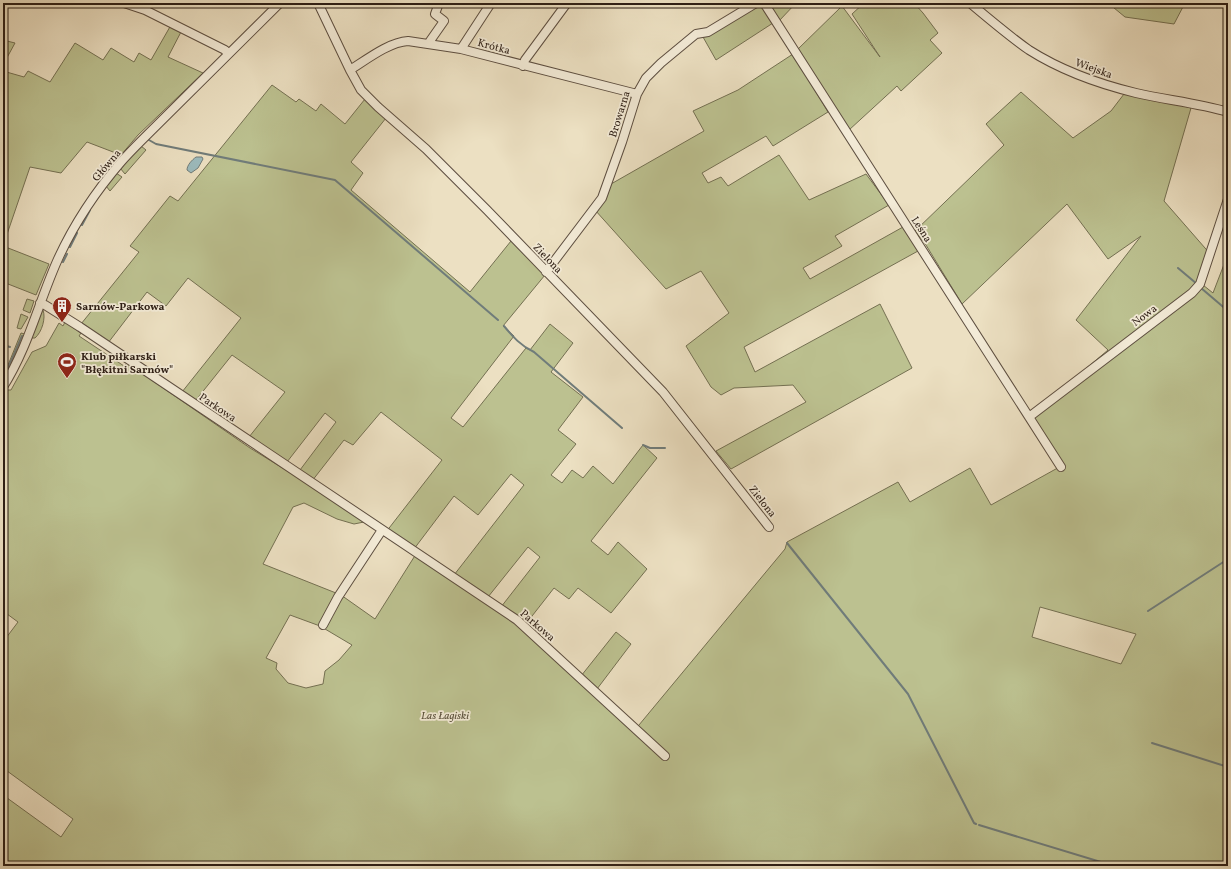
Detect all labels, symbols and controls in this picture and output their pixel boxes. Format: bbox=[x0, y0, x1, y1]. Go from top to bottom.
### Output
street label: Krótka bbox=[476, 36, 512, 59]
street label: Wiejska bbox=[1073, 56, 1115, 83]
street label: Browarna bbox=[606, 89, 635, 140]
street label: Główna bbox=[89, 146, 125, 185]
street label: Leśna bbox=[907, 214, 935, 246]
street label: Zielona bbox=[529, 241, 565, 278]
building icon: Sarnów-Parkowa bbox=[51, 295, 73, 323]
place label: Sarnów-Parkowa bbox=[76, 300, 165, 315]
street label: Nowa bbox=[1129, 302, 1161, 331]
place label: Klub piłkarski "Błękitni Sarnów" bbox=[81, 350, 173, 378]
sports icon: Klub piłkarski "Błękitni Sarnów" bbox=[56, 351, 78, 379]
street label: Parkowa bbox=[196, 390, 239, 427]
street label: Zielona bbox=[745, 483, 779, 521]
street label: Parkowa bbox=[516, 607, 558, 646]
park label: Las Łagiski bbox=[421, 709, 469, 724]

